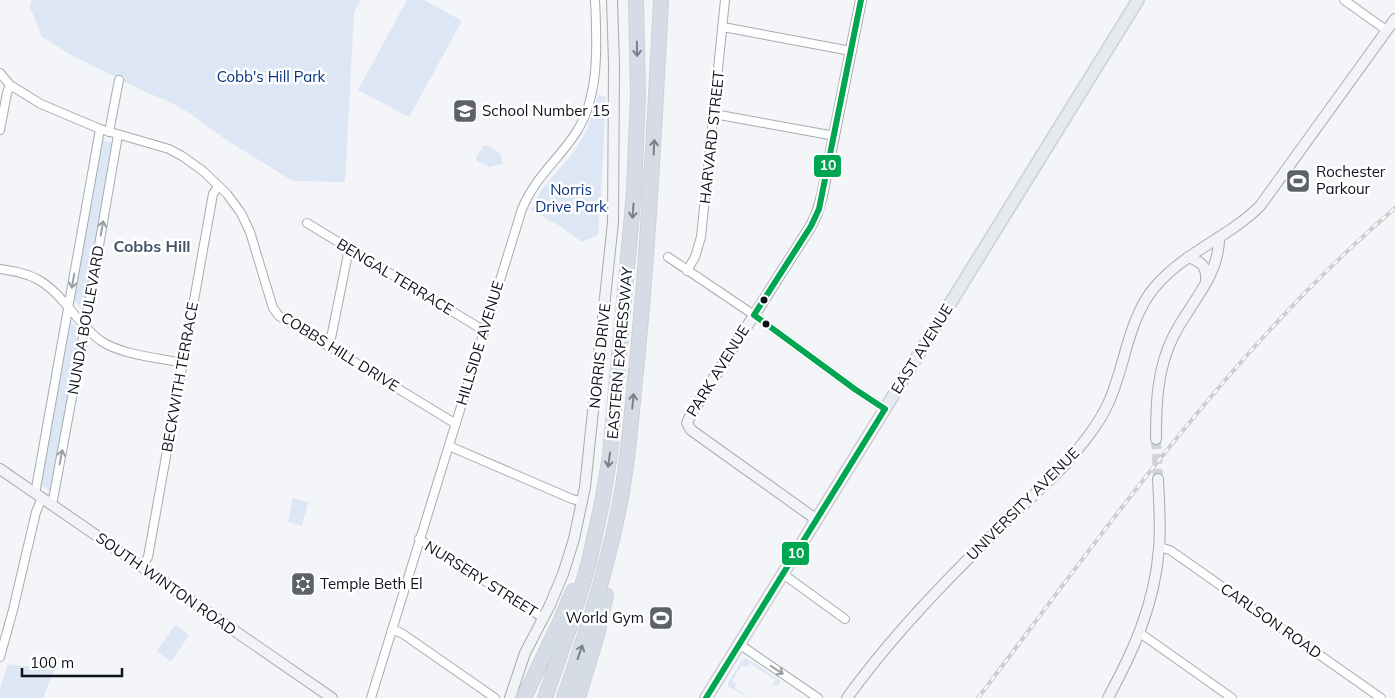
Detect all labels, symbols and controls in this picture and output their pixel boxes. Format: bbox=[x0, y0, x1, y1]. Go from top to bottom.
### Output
one-way arrow bbox=[632, 40, 642, 56]
park label: Cobb's Hill Park bbox=[217, 67, 326, 86]
street label: HARVARD STREET bbox=[695, 69, 728, 205]
school or university icon: School Number 15 bbox=[452, 98, 478, 124]
place label: School Number 15 bbox=[482, 101, 610, 120]
one-way arrow bbox=[649, 139, 658, 155]
line badge: 10 bbox=[813, 154, 842, 178]
text: 10 bbox=[820, 156, 836, 174]
place label: Rochester Parkour bbox=[1316, 162, 1386, 198]
sports icon: Rochester Parkour bbox=[1285, 168, 1311, 194]
park label: Norris Drive Park bbox=[535, 180, 607, 216]
one-way arrow bbox=[628, 203, 637, 219]
one-way arrow bbox=[98, 221, 108, 237]
street label: BENGAL TERRACE bbox=[333, 234, 457, 319]
district label: Cobbs Hill bbox=[113, 236, 191, 256]
street label: NUNDA BOULEVARD bbox=[63, 244, 108, 396]
street label: EASTERN EXPRESSWAY bbox=[603, 265, 637, 440]
one-way arrow bbox=[67, 272, 77, 288]
street label: HILLSIDE AVENUE bbox=[452, 278, 508, 407]
unlabelled marker bbox=[759, 295, 769, 305]
street label: BECKWITH TERRACE bbox=[157, 300, 202, 453]
street label: EAST AVENUE bbox=[886, 300, 957, 397]
street label: NORRIS DRIVE bbox=[585, 302, 614, 409]
street label: COBBS HILL DRIVE bbox=[278, 308, 403, 396]
unlabelled marker bbox=[761, 319, 771, 329]
street label: PARK AVENUE bbox=[682, 321, 753, 420]
one-way arrow bbox=[628, 393, 638, 409]
street label: UNIVERSITY AVENUE bbox=[962, 443, 1083, 564]
one-way arrow bbox=[56, 450, 66, 466]
one-way arrow bbox=[604, 452, 614, 468]
street label: SOUTH WINTON ROAD bbox=[92, 528, 240, 639]
street label: NURSERY STREET bbox=[421, 536, 541, 621]
line badge: 10 bbox=[781, 541, 810, 566]
text: 10 bbox=[788, 544, 804, 562]
synagogue icon: Temple Beth El bbox=[290, 571, 316, 597]
place label: Temple Beth El bbox=[320, 574, 423, 593]
street label: CARLSON ROAD bbox=[1217, 579, 1326, 663]
sports icon: World Gym bbox=[648, 605, 674, 631]
place label: World Gym bbox=[566, 608, 644, 627]
one-way arrow bbox=[576, 645, 585, 660]
scale bar bbox=[22, 646, 122, 678]
text: 100 m bbox=[30, 653, 74, 672]
one-way arrow bbox=[770, 665, 784, 675]

